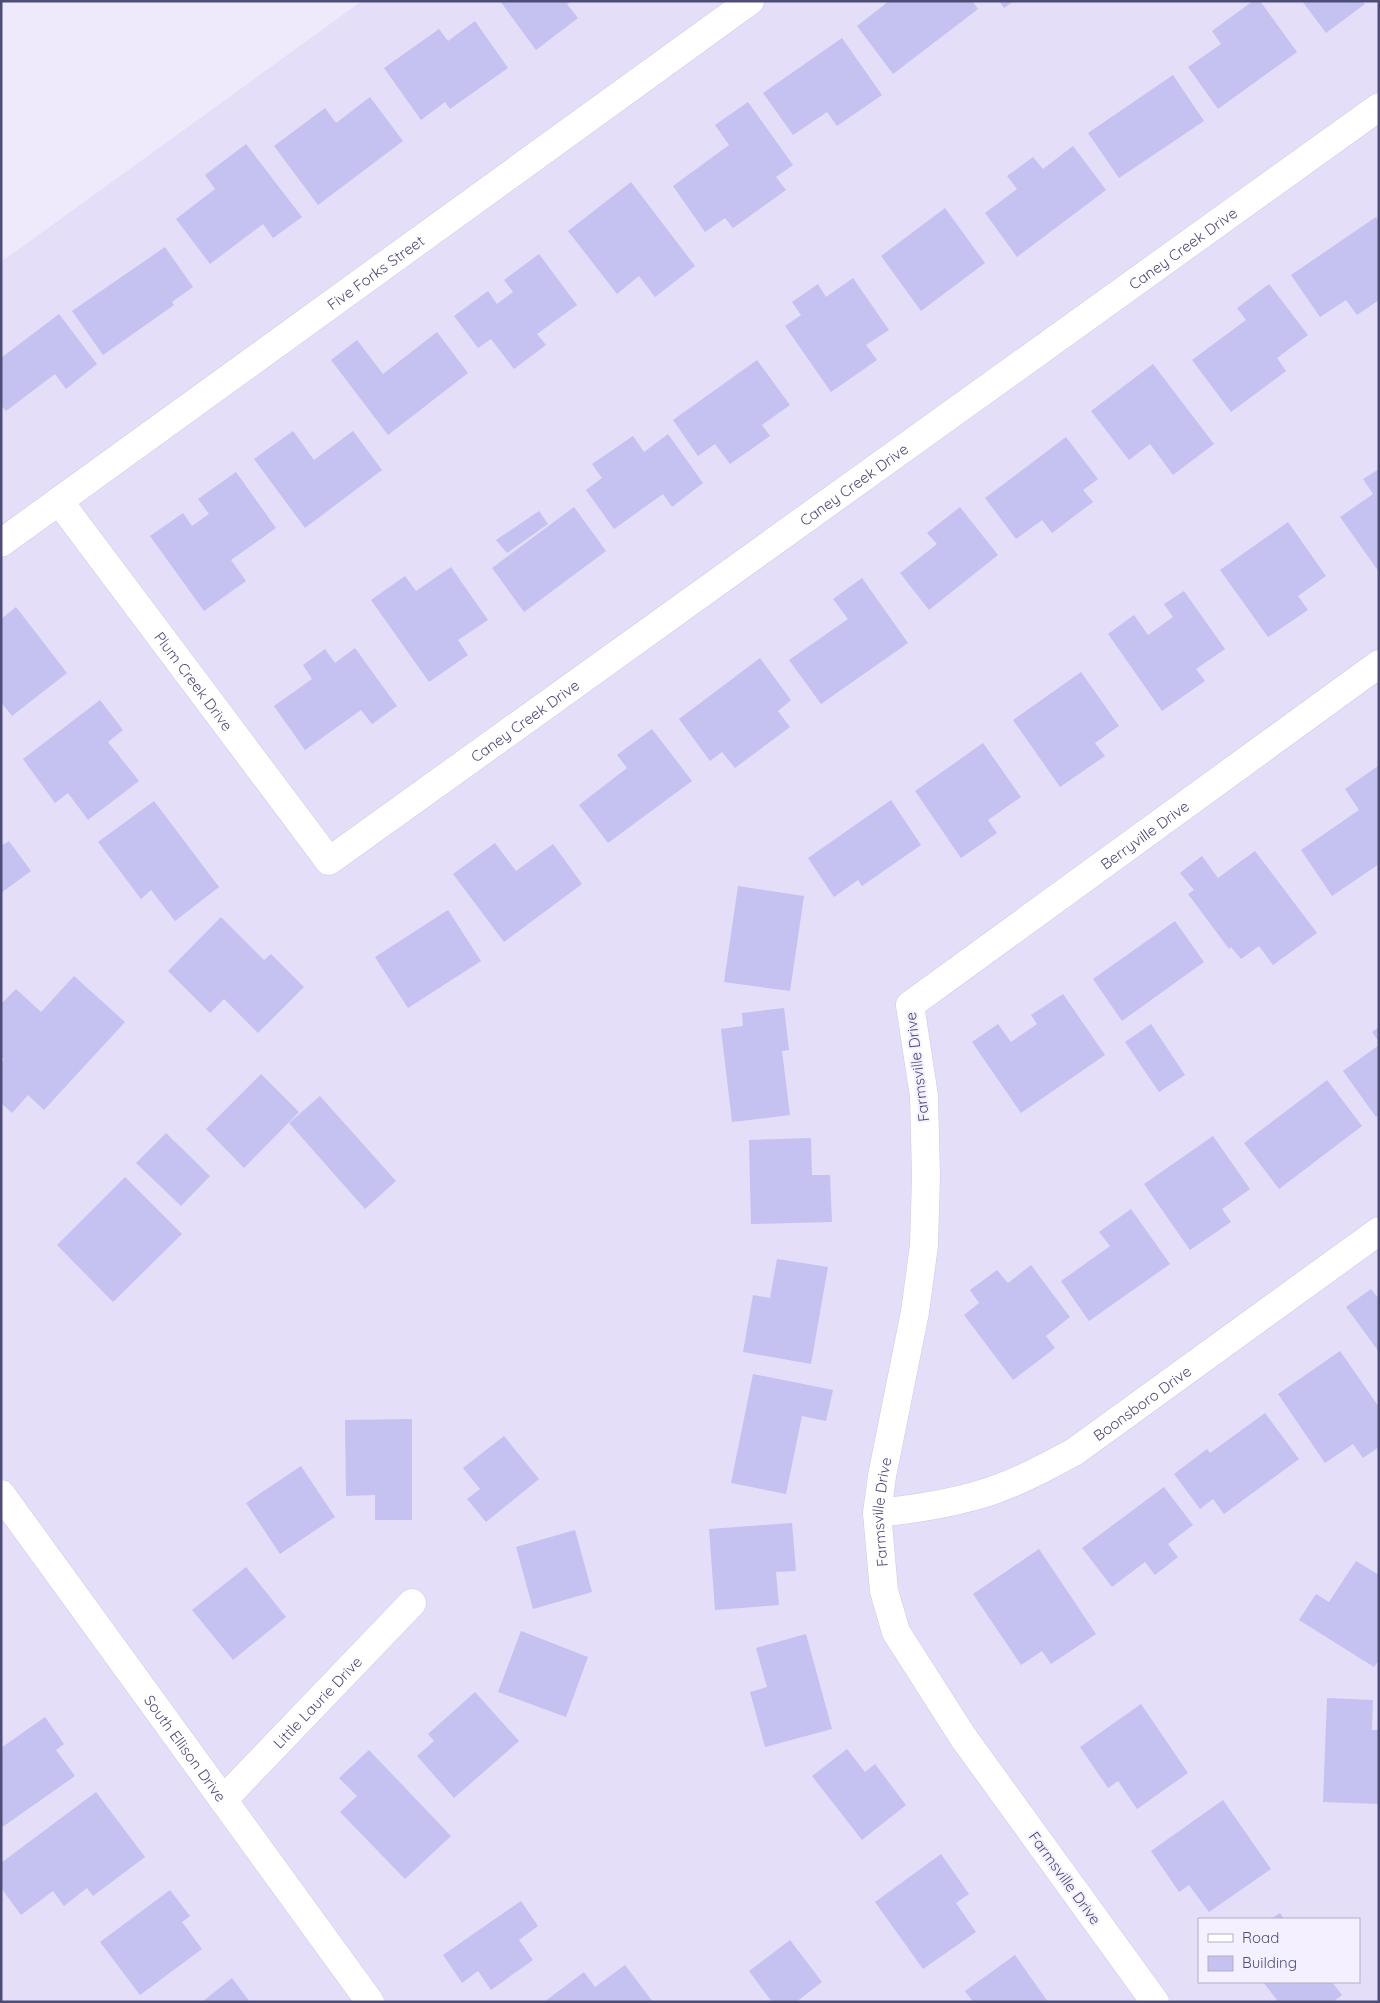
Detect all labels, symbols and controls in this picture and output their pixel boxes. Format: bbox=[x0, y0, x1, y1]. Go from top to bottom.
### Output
street label: Caney Creek Drive bbox=[1125, 203, 1241, 293]
street label: Five Forks Street bbox=[323, 231, 428, 314]
street label: Caney Creek Drive bbox=[796, 439, 912, 530]
street label: Plum Creek Drive bbox=[151, 628, 237, 734]
street label: Caney Creek Drive bbox=[467, 675, 583, 766]
street label: Berryville Drive bbox=[1096, 796, 1192, 873]
street label: Farmsville Drive bbox=[901, 1011, 933, 1123]
street label: Boonsboro Drive bbox=[1089, 1361, 1195, 1445]
street label: Farmsville Drive bbox=[867, 1455, 895, 1568]
street label: Little Laurie Drive bbox=[269, 1652, 366, 1752]
street label: South Ellison Drive bbox=[140, 1691, 231, 1805]
street label: Farmsville Drive bbox=[1025, 1828, 1105, 1928]
legend bbox=[1198, 1918, 1360, 1983]
text: Road bbox=[1242, 1928, 1279, 1947]
text: Building bbox=[1242, 1953, 1297, 1972]

